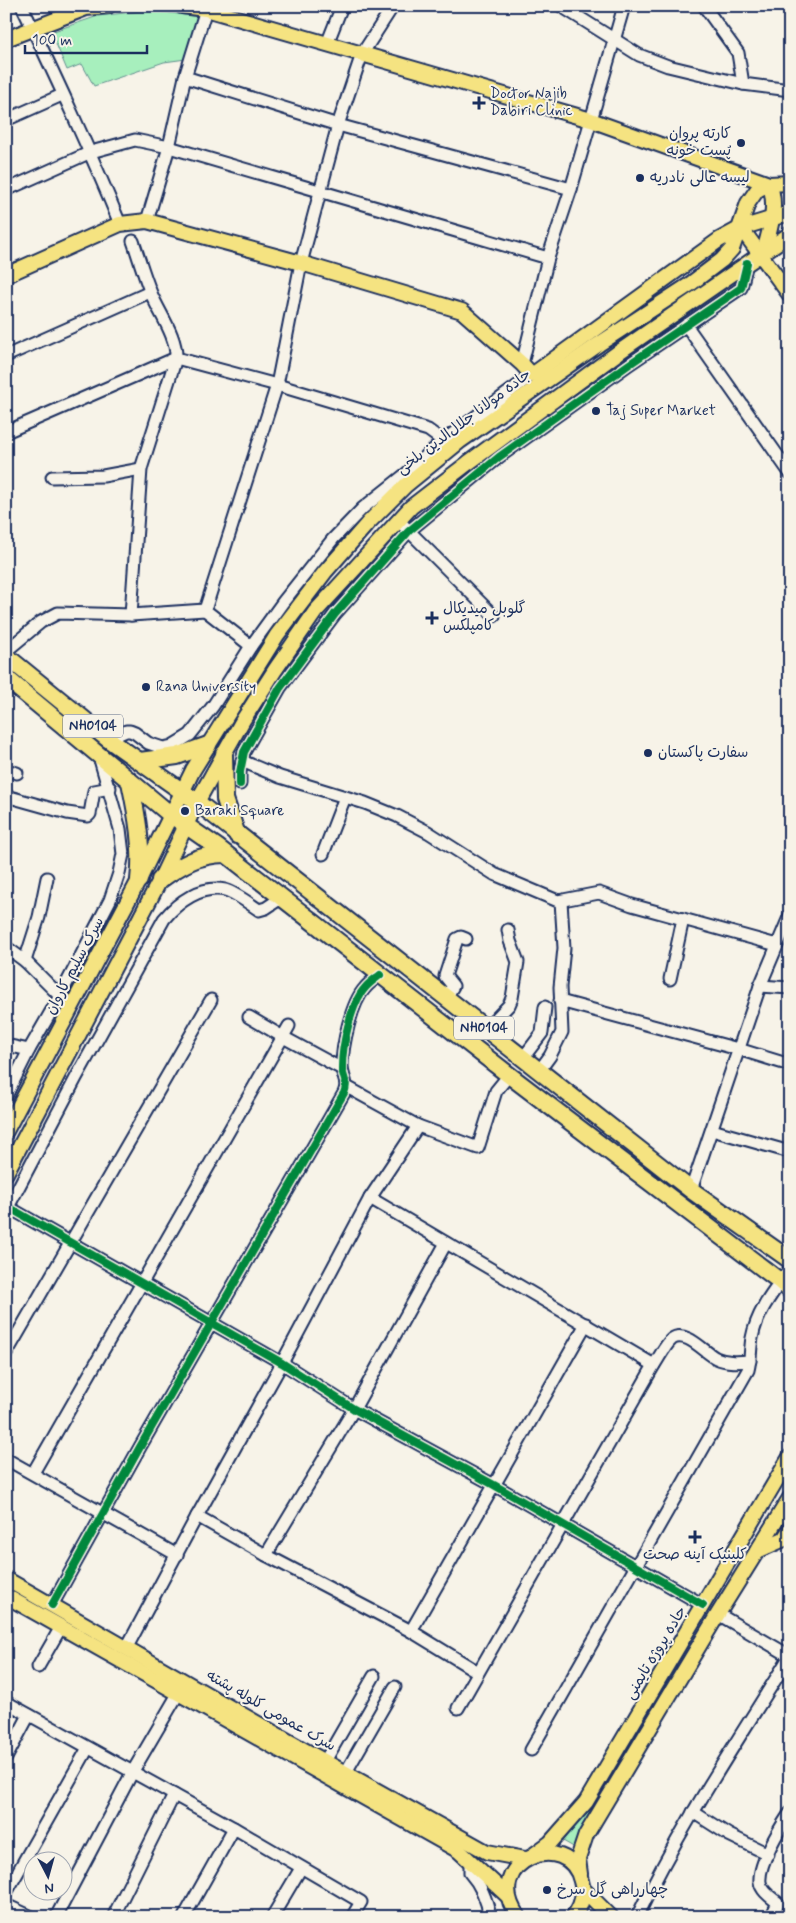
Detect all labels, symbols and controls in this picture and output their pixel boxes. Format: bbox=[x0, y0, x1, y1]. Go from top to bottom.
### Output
scale bar bbox=[25, 22, 148, 54]
text: 100 m bbox=[32, 31, 72, 51]
place label: Doctor Najib Dabiri Clinic bbox=[490, 84, 573, 121]
marker: Doctor Najib Dabiri Clinic bbox=[472, 96, 486, 110]
place label: کارته پروان پُست خونه bbox=[666, 124, 732, 161]
marker: کارته پروان پُست خونه bbox=[735, 137, 747, 149]
place label: لیسه عالی نادریه bbox=[650, 168, 750, 188]
marker: لیسه عالی نادریه bbox=[634, 172, 646, 184]
street label: جاده مولانا جلال‌الدین بلخی bbox=[393, 365, 535, 479]
place label: Taj Super Market bbox=[606, 401, 716, 421]
marker: Taj Super Market bbox=[590, 405, 602, 417]
place label: گلوبل میدیکال کامپلکس bbox=[443, 599, 525, 636]
marker: گلوبل میدیکال کامپلکس bbox=[425, 611, 439, 625]
place label: Rana University bbox=[156, 677, 256, 697]
marker: Rana University bbox=[140, 681, 152, 693]
road number: NH0104 bbox=[63, 714, 123, 738]
place label: سفارت پاکستان bbox=[658, 743, 748, 763]
marker: سفارت پاکستان bbox=[642, 747, 654, 759]
place label: Baraki Square bbox=[195, 801, 284, 821]
marker: Baraki Square bbox=[179, 805, 191, 817]
street label: سرک سلیم کاروان bbox=[41, 914, 110, 1019]
road number: NH0104 bbox=[454, 1016, 514, 1040]
marker: کلینیک آینه صحت bbox=[688, 1530, 702, 1544]
place label: کلینیک آینه صحت bbox=[643, 1545, 747, 1565]
street label: جاده پروژه تایمنی bbox=[620, 1603, 692, 1703]
street label: سرک عمومی کلوله پشته bbox=[203, 1666, 339, 1756]
north arrow bbox=[22, 1850, 72, 1900]
text: N bbox=[44, 1878, 55, 1897]
place label: چهارراهی گل سرخ bbox=[557, 1880, 668, 1900]
marker: چهارراهی گل سرخ bbox=[541, 1884, 553, 1896]

